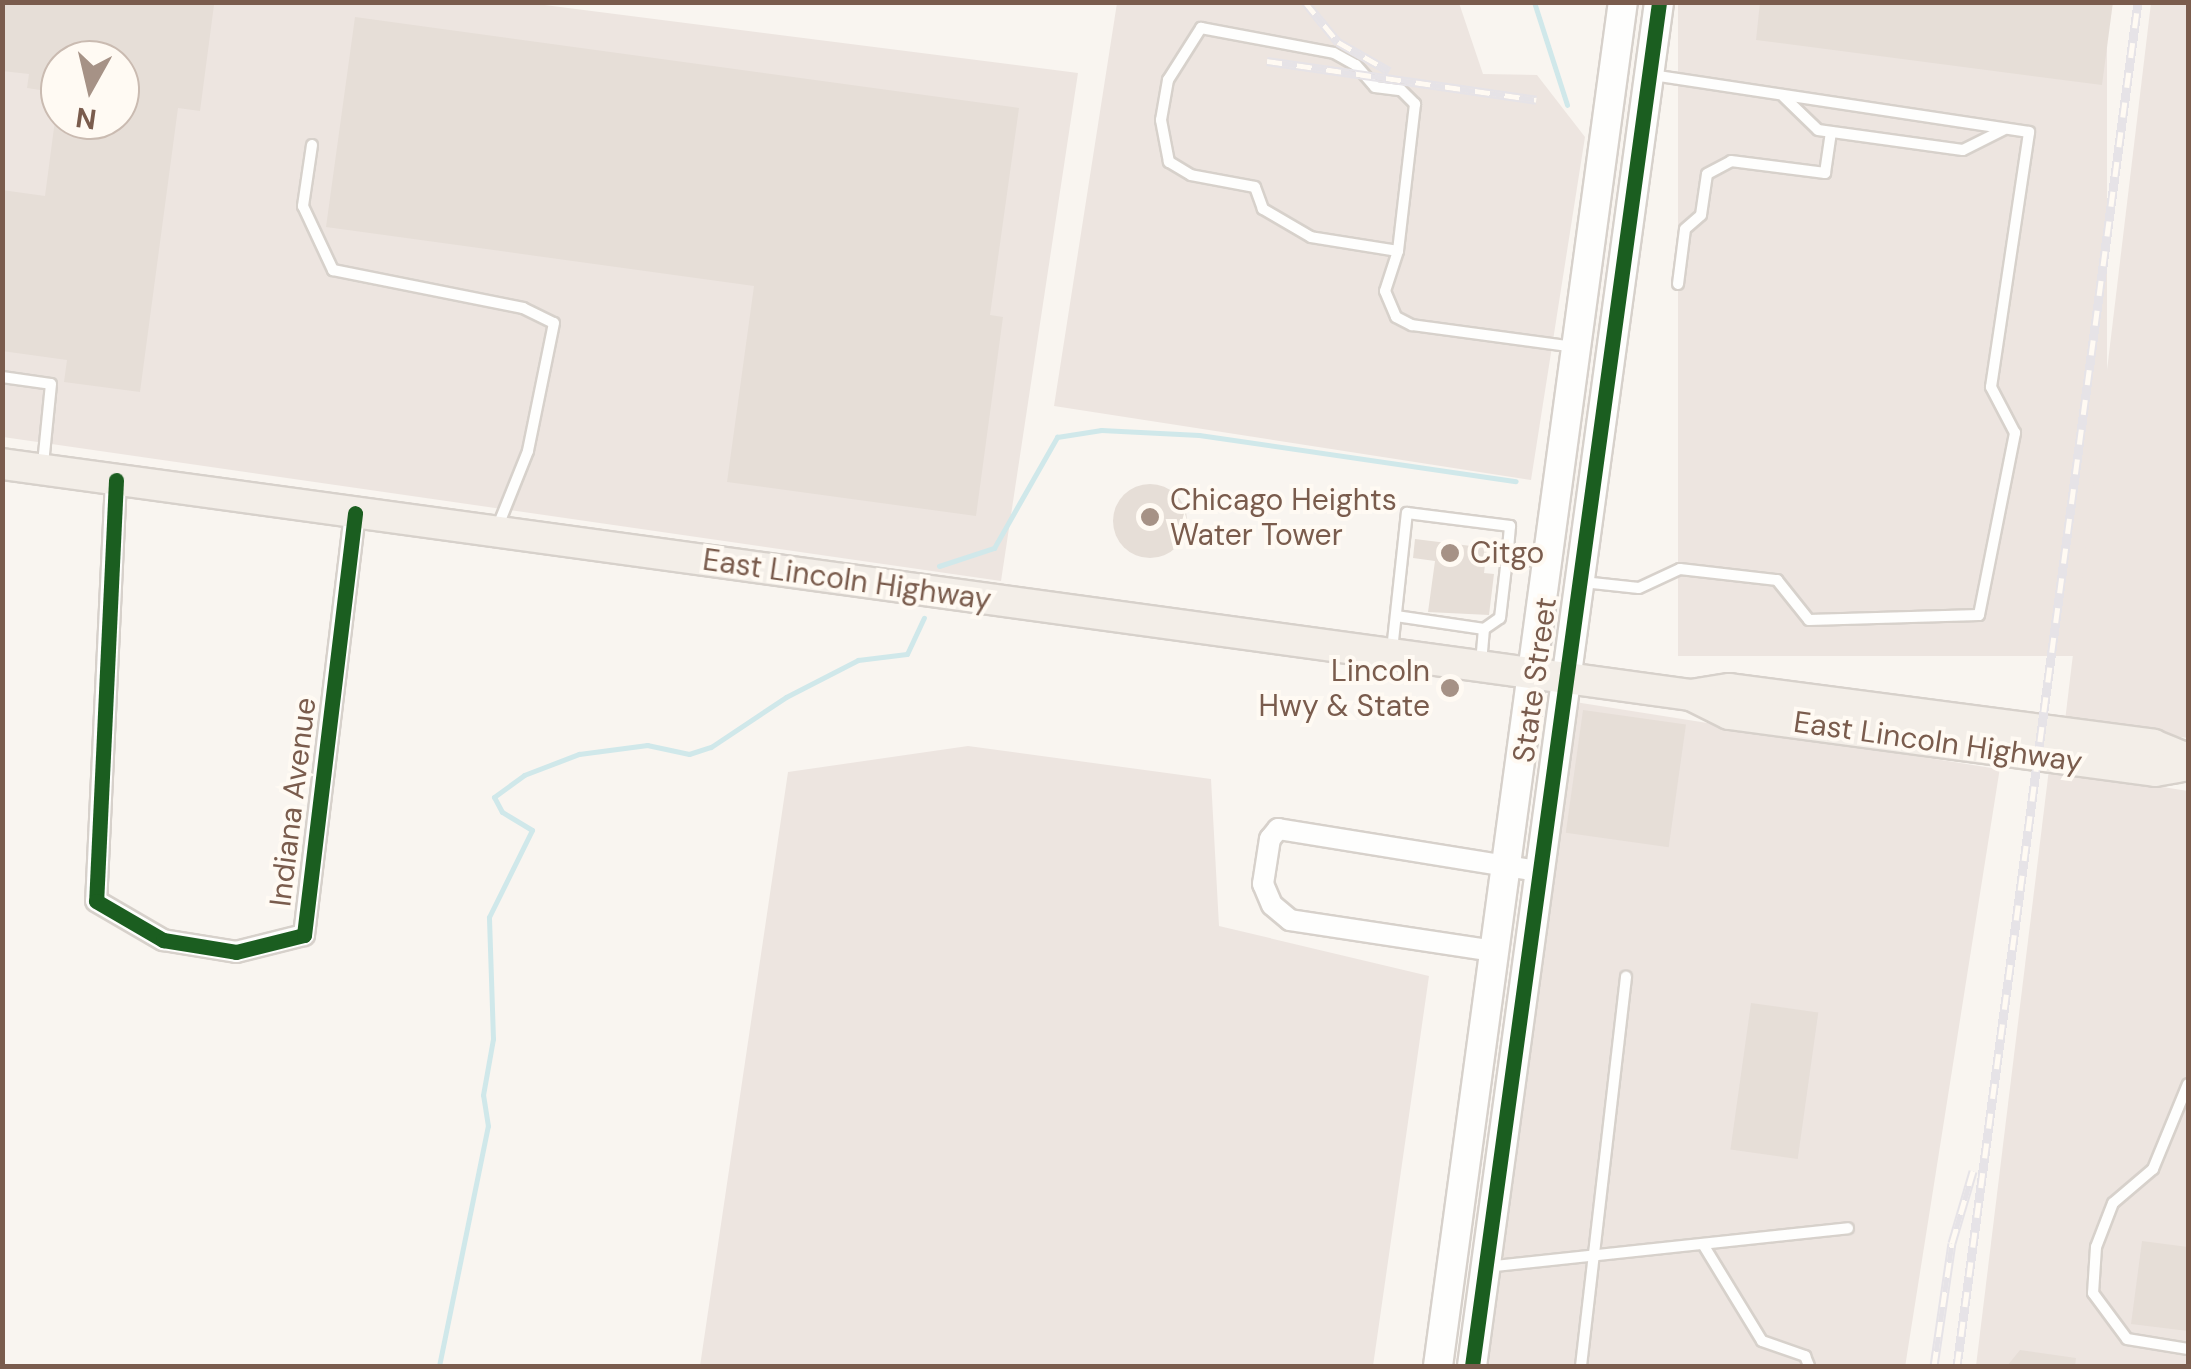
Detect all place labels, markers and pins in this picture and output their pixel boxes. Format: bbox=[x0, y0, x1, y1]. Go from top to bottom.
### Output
place label: Chicago Heights Water Tower bbox=[1170, 482, 1397, 552]
marker: Chicago Heights Water Tower bbox=[1139, 506, 1161, 528]
place label: Citgo bbox=[1470, 535, 1544, 571]
marker: Citgo bbox=[1439, 542, 1461, 564]
place label: Lincoln Hwy & State bbox=[1259, 653, 1430, 724]
marker: Lincoln Hwy & State bbox=[1439, 677, 1461, 699]

